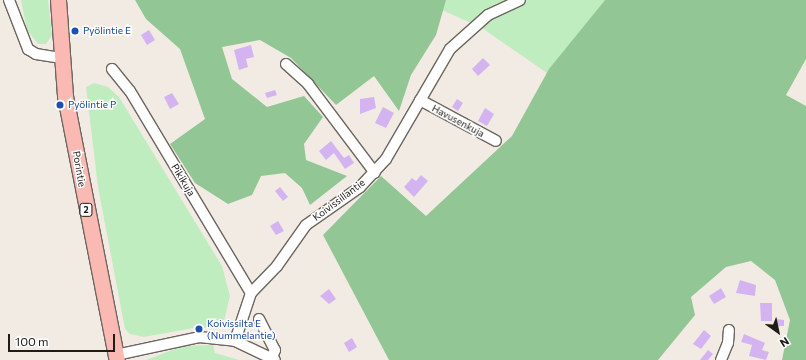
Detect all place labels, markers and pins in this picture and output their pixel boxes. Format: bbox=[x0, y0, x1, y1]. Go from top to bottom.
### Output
place label: Pyölintie E bbox=[83, 25, 131, 37]
marker: Pyölintie E bbox=[70, 26, 80, 36]
place label: Pyölintie P bbox=[68, 99, 116, 111]
marker: Pyölintie P bbox=[55, 100, 65, 110]
place label: Koivissilta E (Nummelantie) bbox=[207, 317, 276, 340]
marker: Koivissilta E (Nummelantie) bbox=[194, 324, 204, 334]

